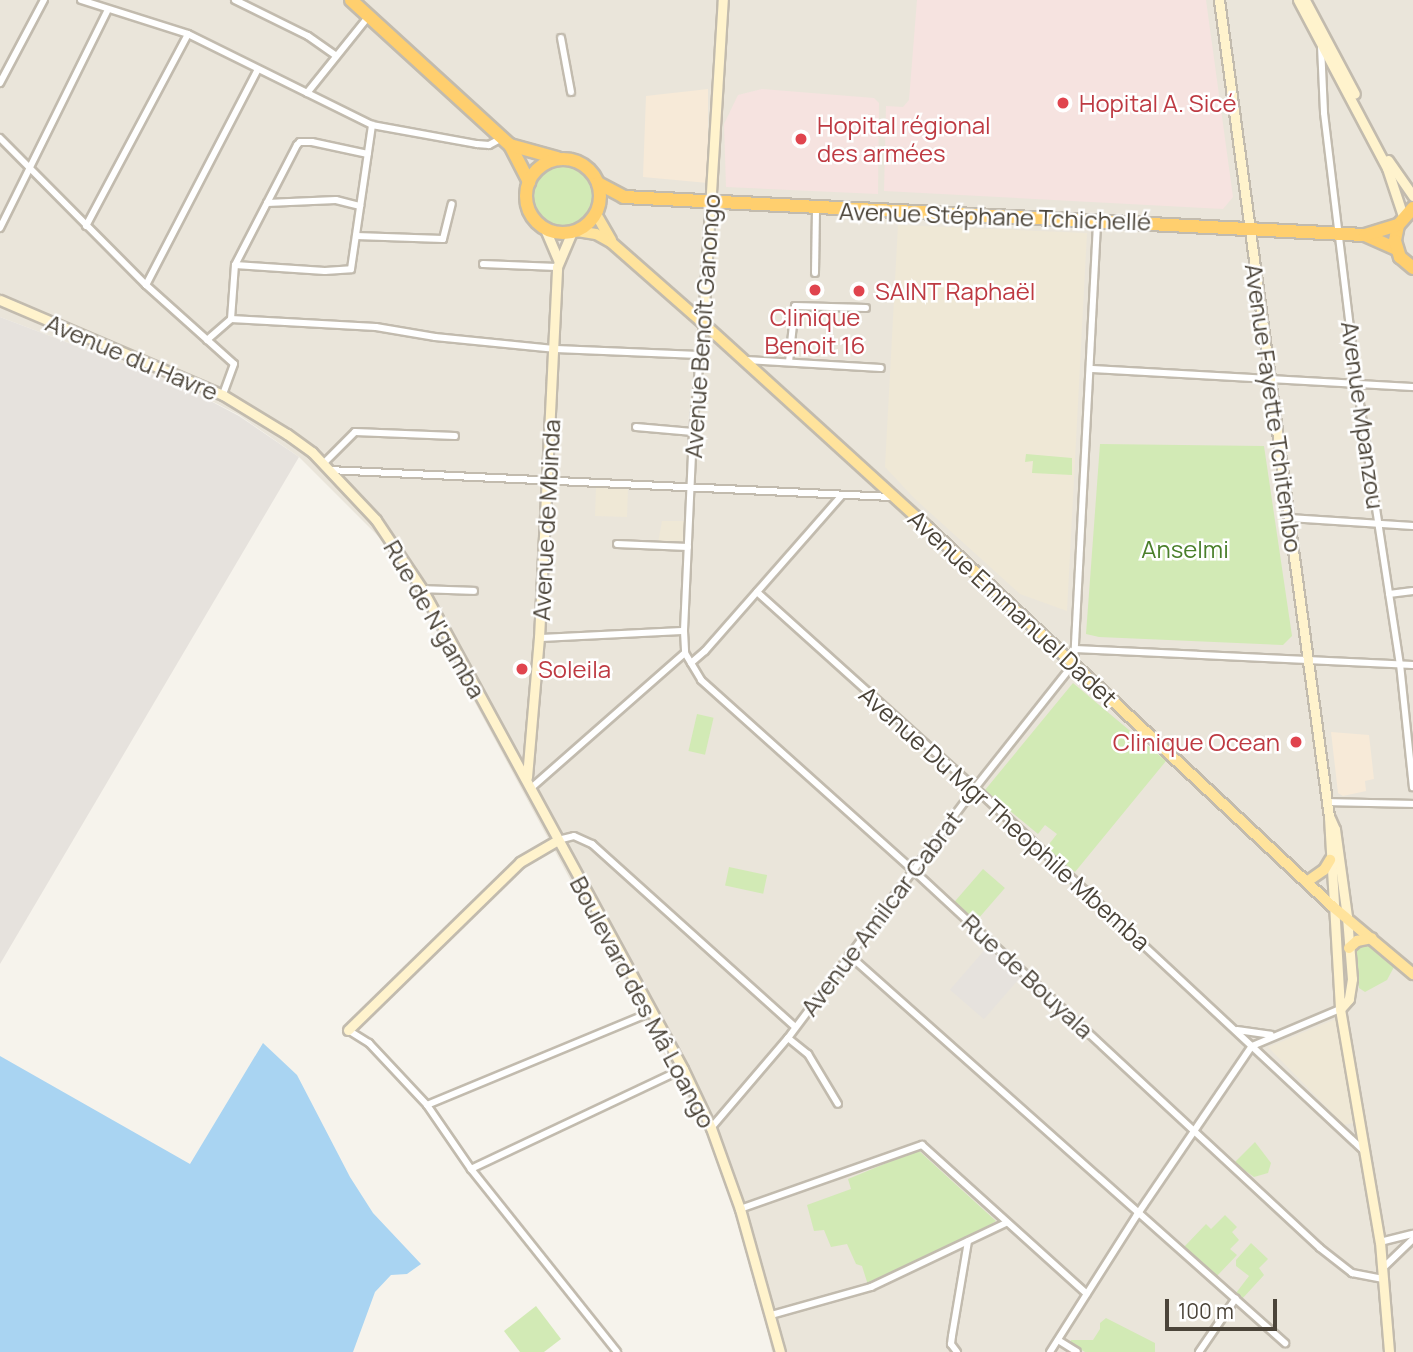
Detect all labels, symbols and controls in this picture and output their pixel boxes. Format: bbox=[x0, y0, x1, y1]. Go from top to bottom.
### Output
place label: Hopital A. Sicé bbox=[1079, 89, 1237, 117]
marker: Hopital A. Sicé bbox=[1053, 93, 1073, 113]
place label: Hopital régional des armées bbox=[817, 111, 991, 167]
marker: Hopital régional des armées bbox=[791, 129, 811, 149]
street label: Avenue Benoît Ganongo bbox=[678, 193, 726, 459]
street label: Avenue Stéphane Tchichellé bbox=[839, 196, 1151, 236]
street label: Avenue Fayette Tchitembo bbox=[1239, 262, 1309, 554]
place label: SAINT Raphaël bbox=[875, 277, 1036, 305]
marker: Clinique Benoit 16 bbox=[805, 280, 825, 300]
marker: SAINT Raphaël bbox=[849, 281, 869, 301]
place label: Clinique Benoit 16 bbox=[764, 303, 866, 359]
street label: Avenue du Havre bbox=[42, 308, 222, 406]
street label: Avenue Mpanzou bbox=[1336, 319, 1390, 511]
street label: Avenue de Mbinda bbox=[526, 419, 566, 621]
street label: Avenue Emmanuel Dadet bbox=[903, 504, 1123, 712]
street label: Rue de N'gamba bbox=[378, 535, 492, 703]
park label: Anselmi bbox=[1141, 535, 1229, 563]
place label: Soleila bbox=[538, 655, 611, 683]
marker: Soleila bbox=[512, 659, 532, 679]
street label: Avenue Du Mgr Theophile Mbemba bbox=[854, 680, 1156, 956]
place label: Clinique Ocean bbox=[1113, 728, 1280, 756]
marker: Clinique Ocean bbox=[1286, 732, 1306, 752]
street label: Avenue Amilcar Cabrat bbox=[794, 805, 968, 1021]
street label: Boulevard des Mâ Loango bbox=[564, 871, 722, 1133]
street label: Rue de Bouyala bbox=[956, 908, 1100, 1044]
scale bar bbox=[1168, 1286, 1280, 1330]
text: 100 m bbox=[1178, 1297, 1234, 1325]

